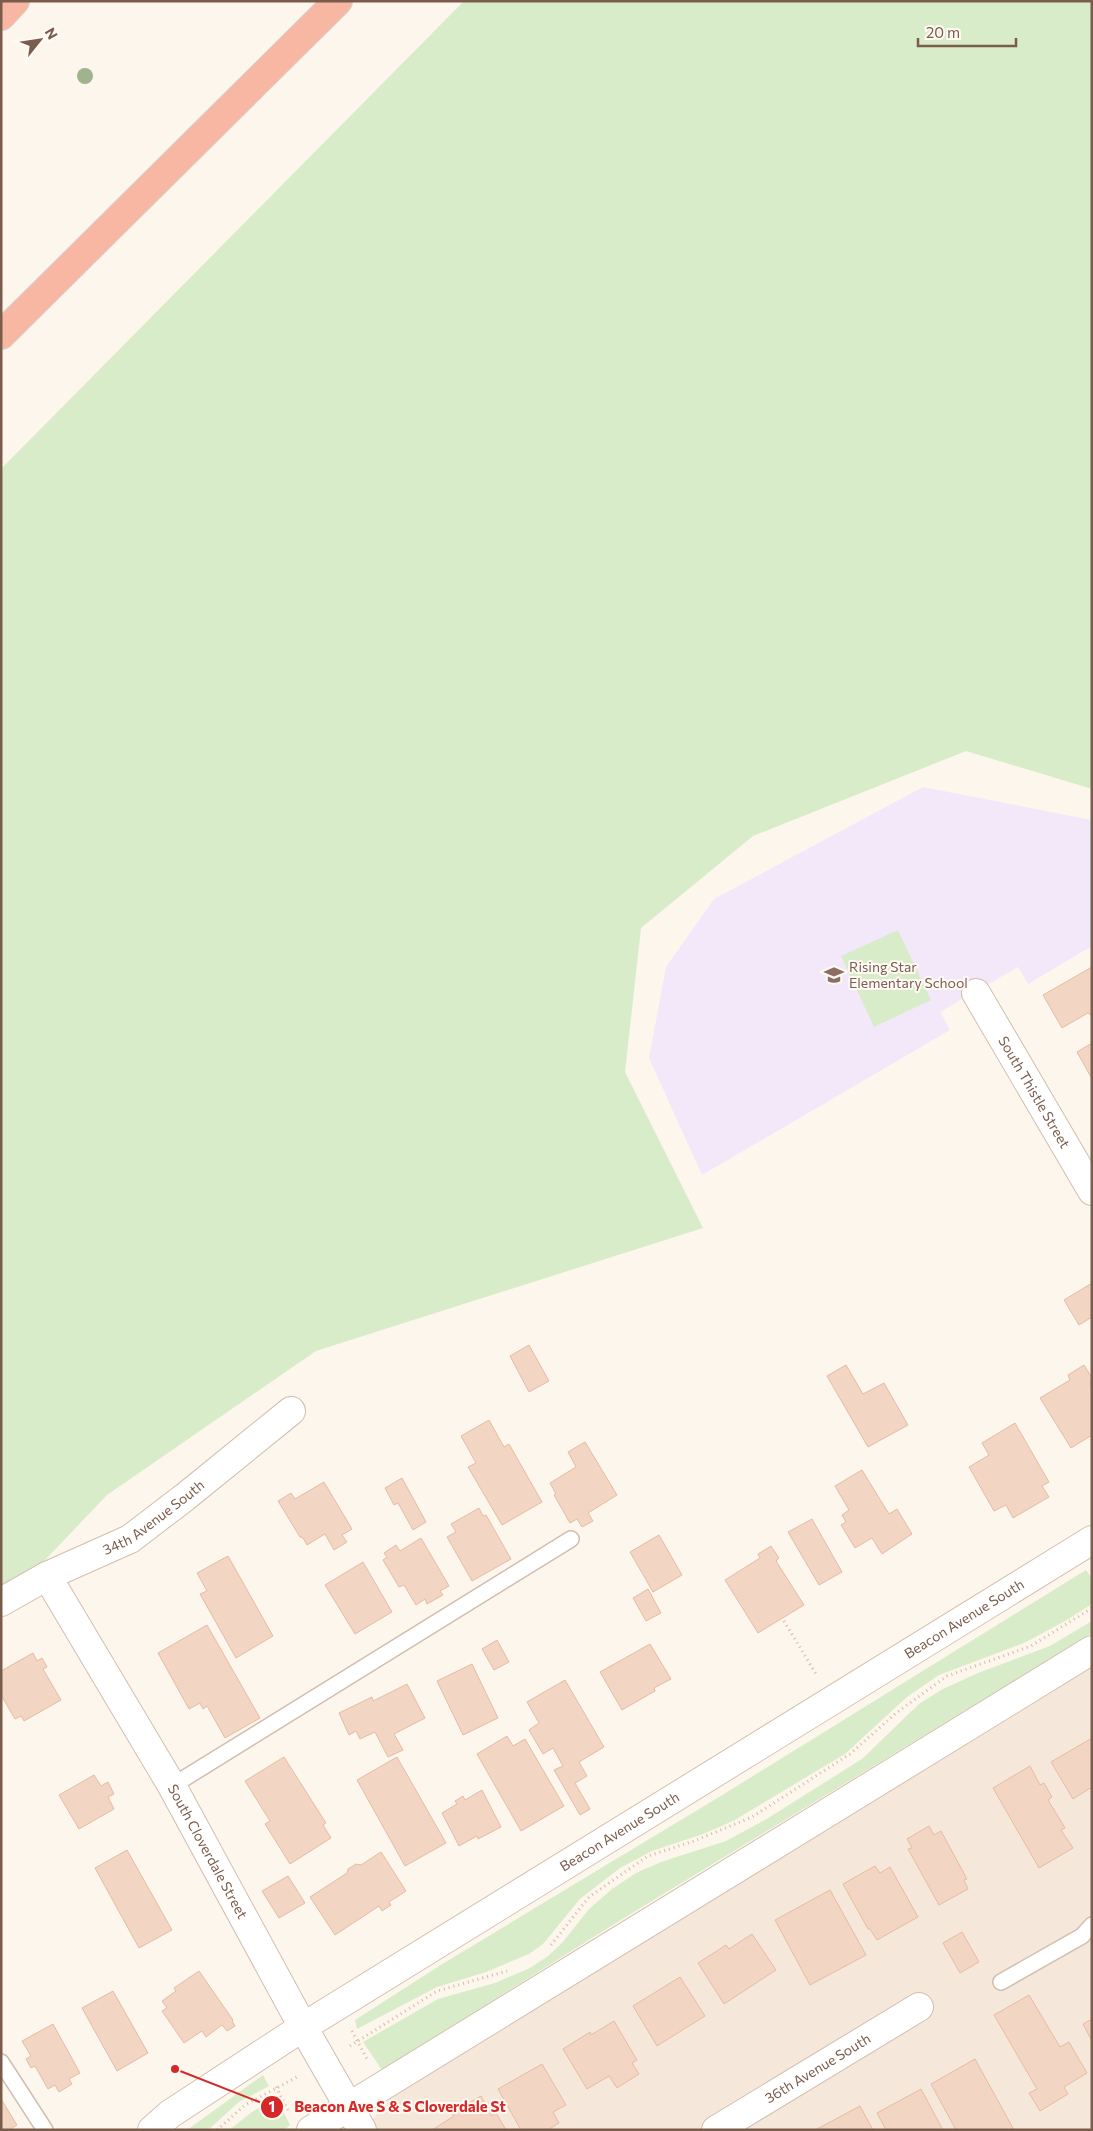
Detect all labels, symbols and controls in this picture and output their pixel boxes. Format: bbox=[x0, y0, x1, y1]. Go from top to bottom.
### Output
north arrow bbox=[15, 15, 65, 65]
scale bar bbox=[918, 15, 1016, 47]
text: 20 m bbox=[926, 23, 960, 41]
text: N bbox=[42, 24, 62, 42]
place label: Rising Star Elementary School bbox=[849, 958, 968, 991]
school or university icon: Rising Star Elementary School bbox=[823, 964, 845, 986]
street label: South Thistle Street bbox=[995, 1033, 1074, 1151]
street label: 34th Avenue South bbox=[100, 1476, 207, 1558]
street label: Beacon Avenue South bbox=[901, 1575, 1027, 1662]
street label: South Cloverdale Street bbox=[165, 1781, 252, 1922]
street label: Beacon Avenue South bbox=[556, 1788, 682, 1875]
street label: 36th Avenue South bbox=[762, 2029, 873, 2106]
callout: Beacon Ave S & S Cloverdale St bbox=[259, 2092, 516, 2122]
text: 1 bbox=[269, 2097, 275, 2115]
text: Beacon Ave S & S Cloverdale St bbox=[294, 2097, 506, 2115]

